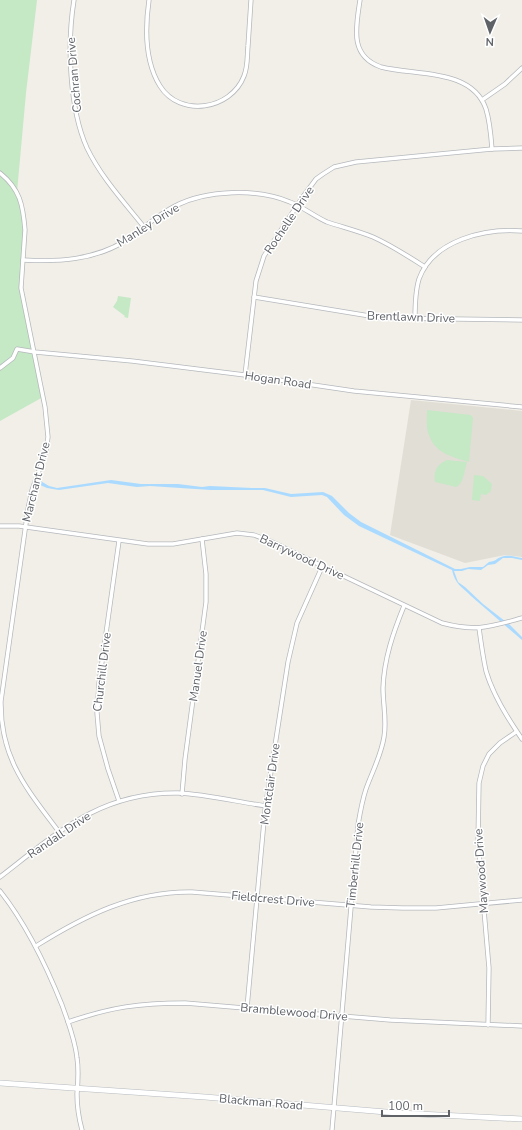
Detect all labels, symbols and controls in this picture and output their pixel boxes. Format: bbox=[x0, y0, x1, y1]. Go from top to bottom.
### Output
north arrow bbox=[470, 12, 510, 52]
text: N bbox=[485, 34, 494, 49]
street label: Cochran Drive bbox=[63, 37, 85, 113]
street label: Rochelle Drive bbox=[260, 183, 318, 257]
street label: Manley Drive bbox=[114, 199, 182, 251]
street label: Brentlawn Drive bbox=[367, 307, 455, 327]
street label: Hogan Road bbox=[244, 367, 312, 393]
street label: Marchant Drive bbox=[18, 440, 54, 524]
street label: Barrywood Drive bbox=[257, 530, 347, 584]
street label: Manuel Drive bbox=[185, 629, 211, 703]
street label: Churchill Drive bbox=[89, 631, 115, 713]
street label: Montclair Drive bbox=[256, 742, 284, 826]
street label: Randall Drive bbox=[24, 808, 94, 862]
street label: Timberhill Drive bbox=[343, 821, 367, 909]
street label: Maywood Drive bbox=[470, 828, 492, 914]
street label: Fieldcrest Drive bbox=[231, 887, 315, 911]
street label: Bramblewood Drive bbox=[240, 999, 348, 1025]
street label: Blackman Road bbox=[218, 1090, 304, 1114]
scale bar bbox=[382, 1092, 449, 1118]
text: 100 m bbox=[388, 1098, 423, 1114]

